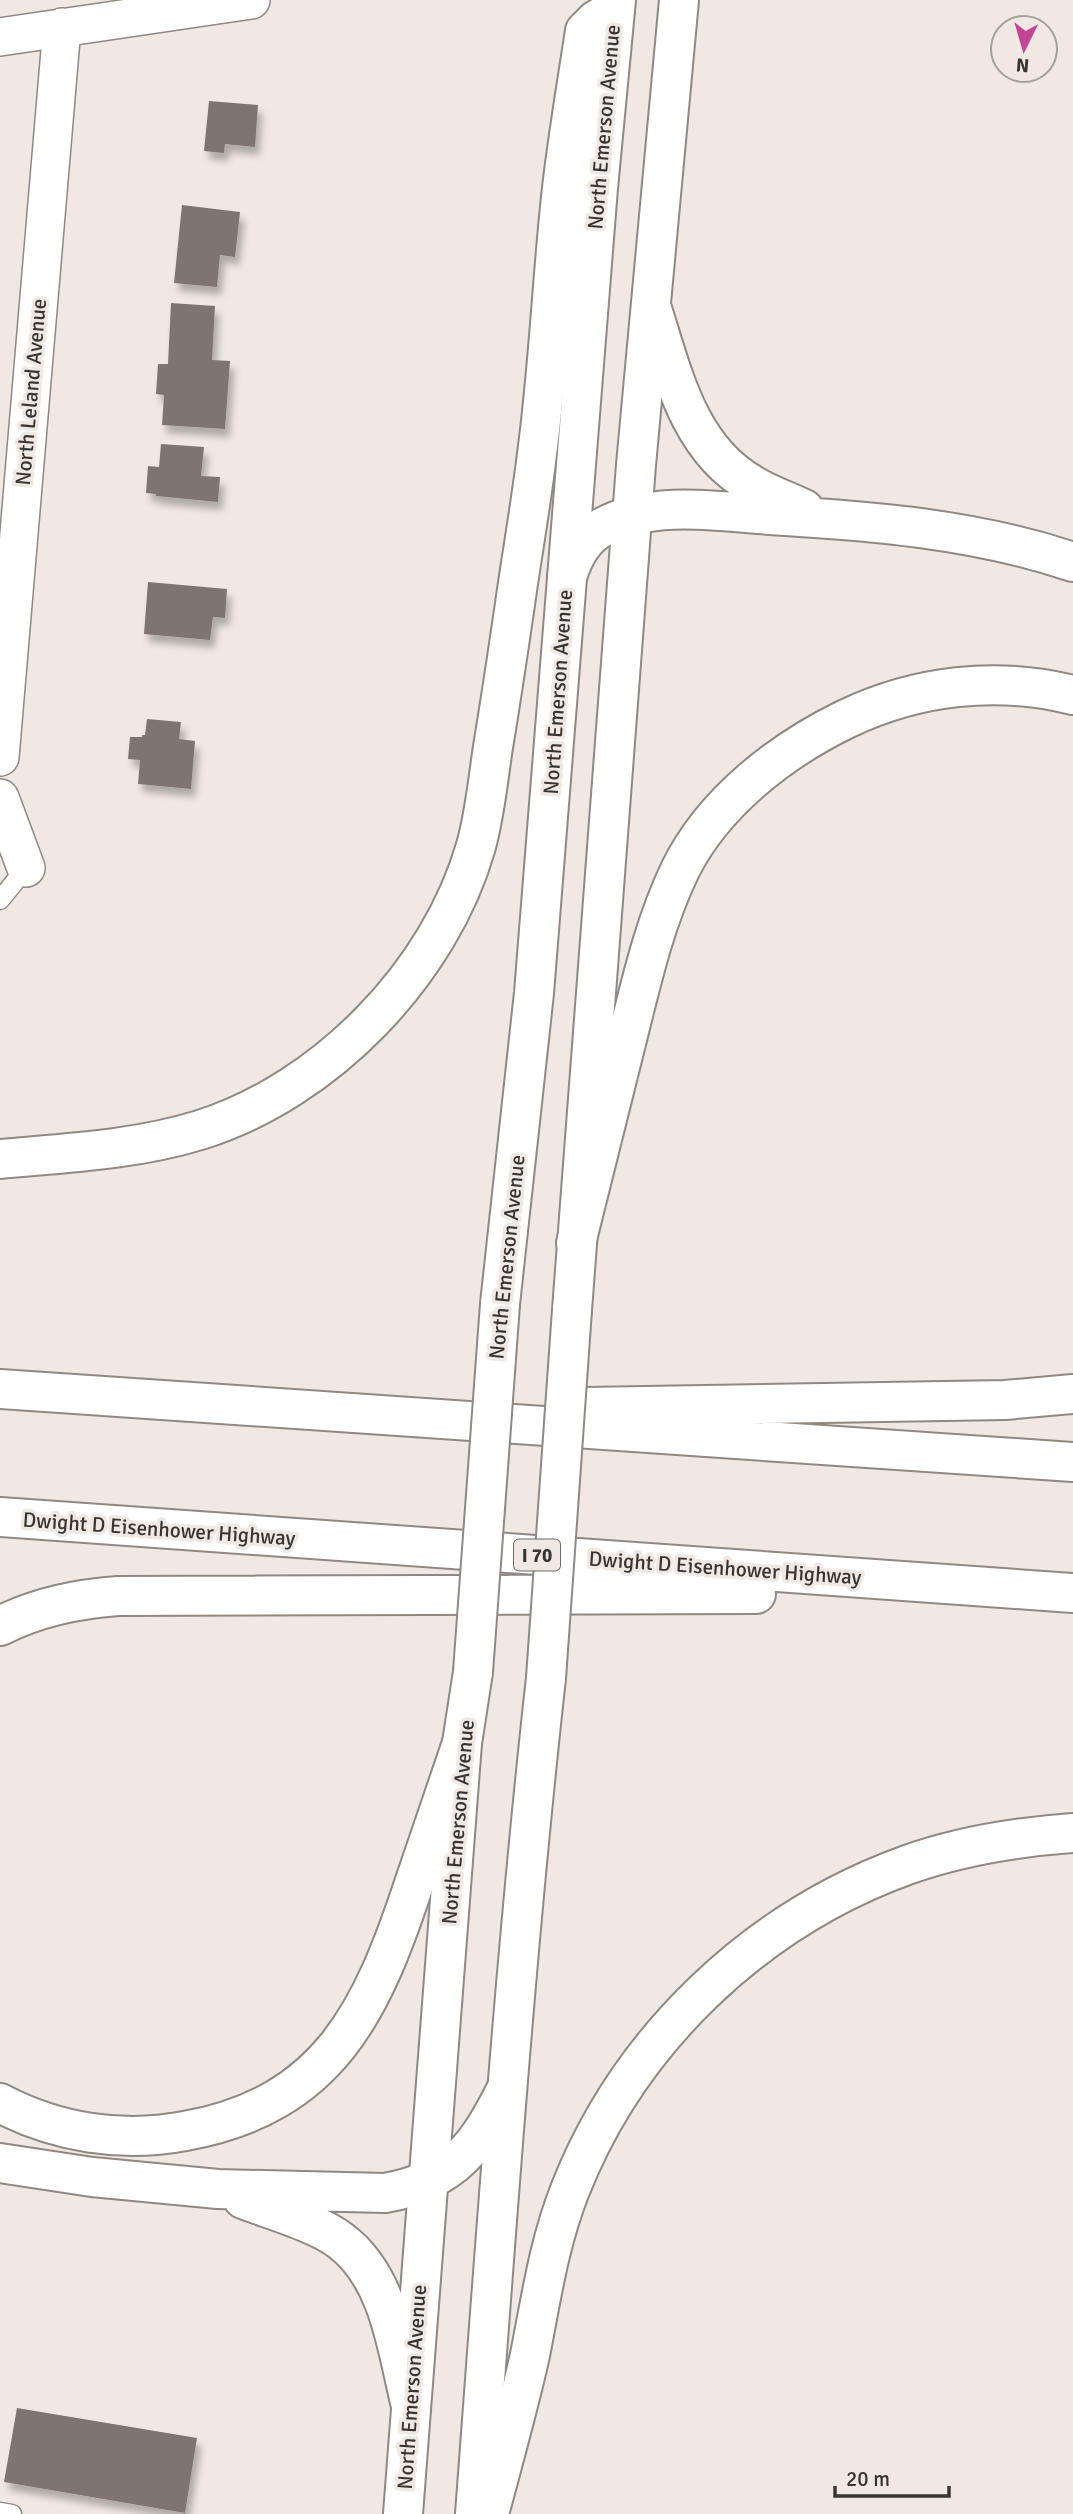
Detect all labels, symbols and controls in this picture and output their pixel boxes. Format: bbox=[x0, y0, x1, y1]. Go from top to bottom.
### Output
north arrow bbox=[989, 14, 1059, 84]
street label: North Emerson Avenue bbox=[582, 24, 626, 230]
text: N bbox=[1015, 52, 1030, 77]
street label: North Leland Avenue bbox=[10, 298, 52, 486]
street label: North Emerson Avenue bbox=[538, 589, 578, 795]
street label: North Emerson Avenue bbox=[483, 1153, 531, 1361]
street label: Dwight D Eisenhower Highway bbox=[22, 1506, 296, 1552]
road number: I 70 bbox=[514, 1540, 560, 1570]
street label: Dwight D Eisenhower Highway bbox=[588, 1545, 862, 1591]
street label: North Emerson Avenue bbox=[436, 1719, 480, 1925]
street label: North Emerson Avenue bbox=[392, 2284, 432, 2490]
scale bar bbox=[835, 2454, 949, 2498]
text: 20 m bbox=[846, 2466, 890, 2492]

